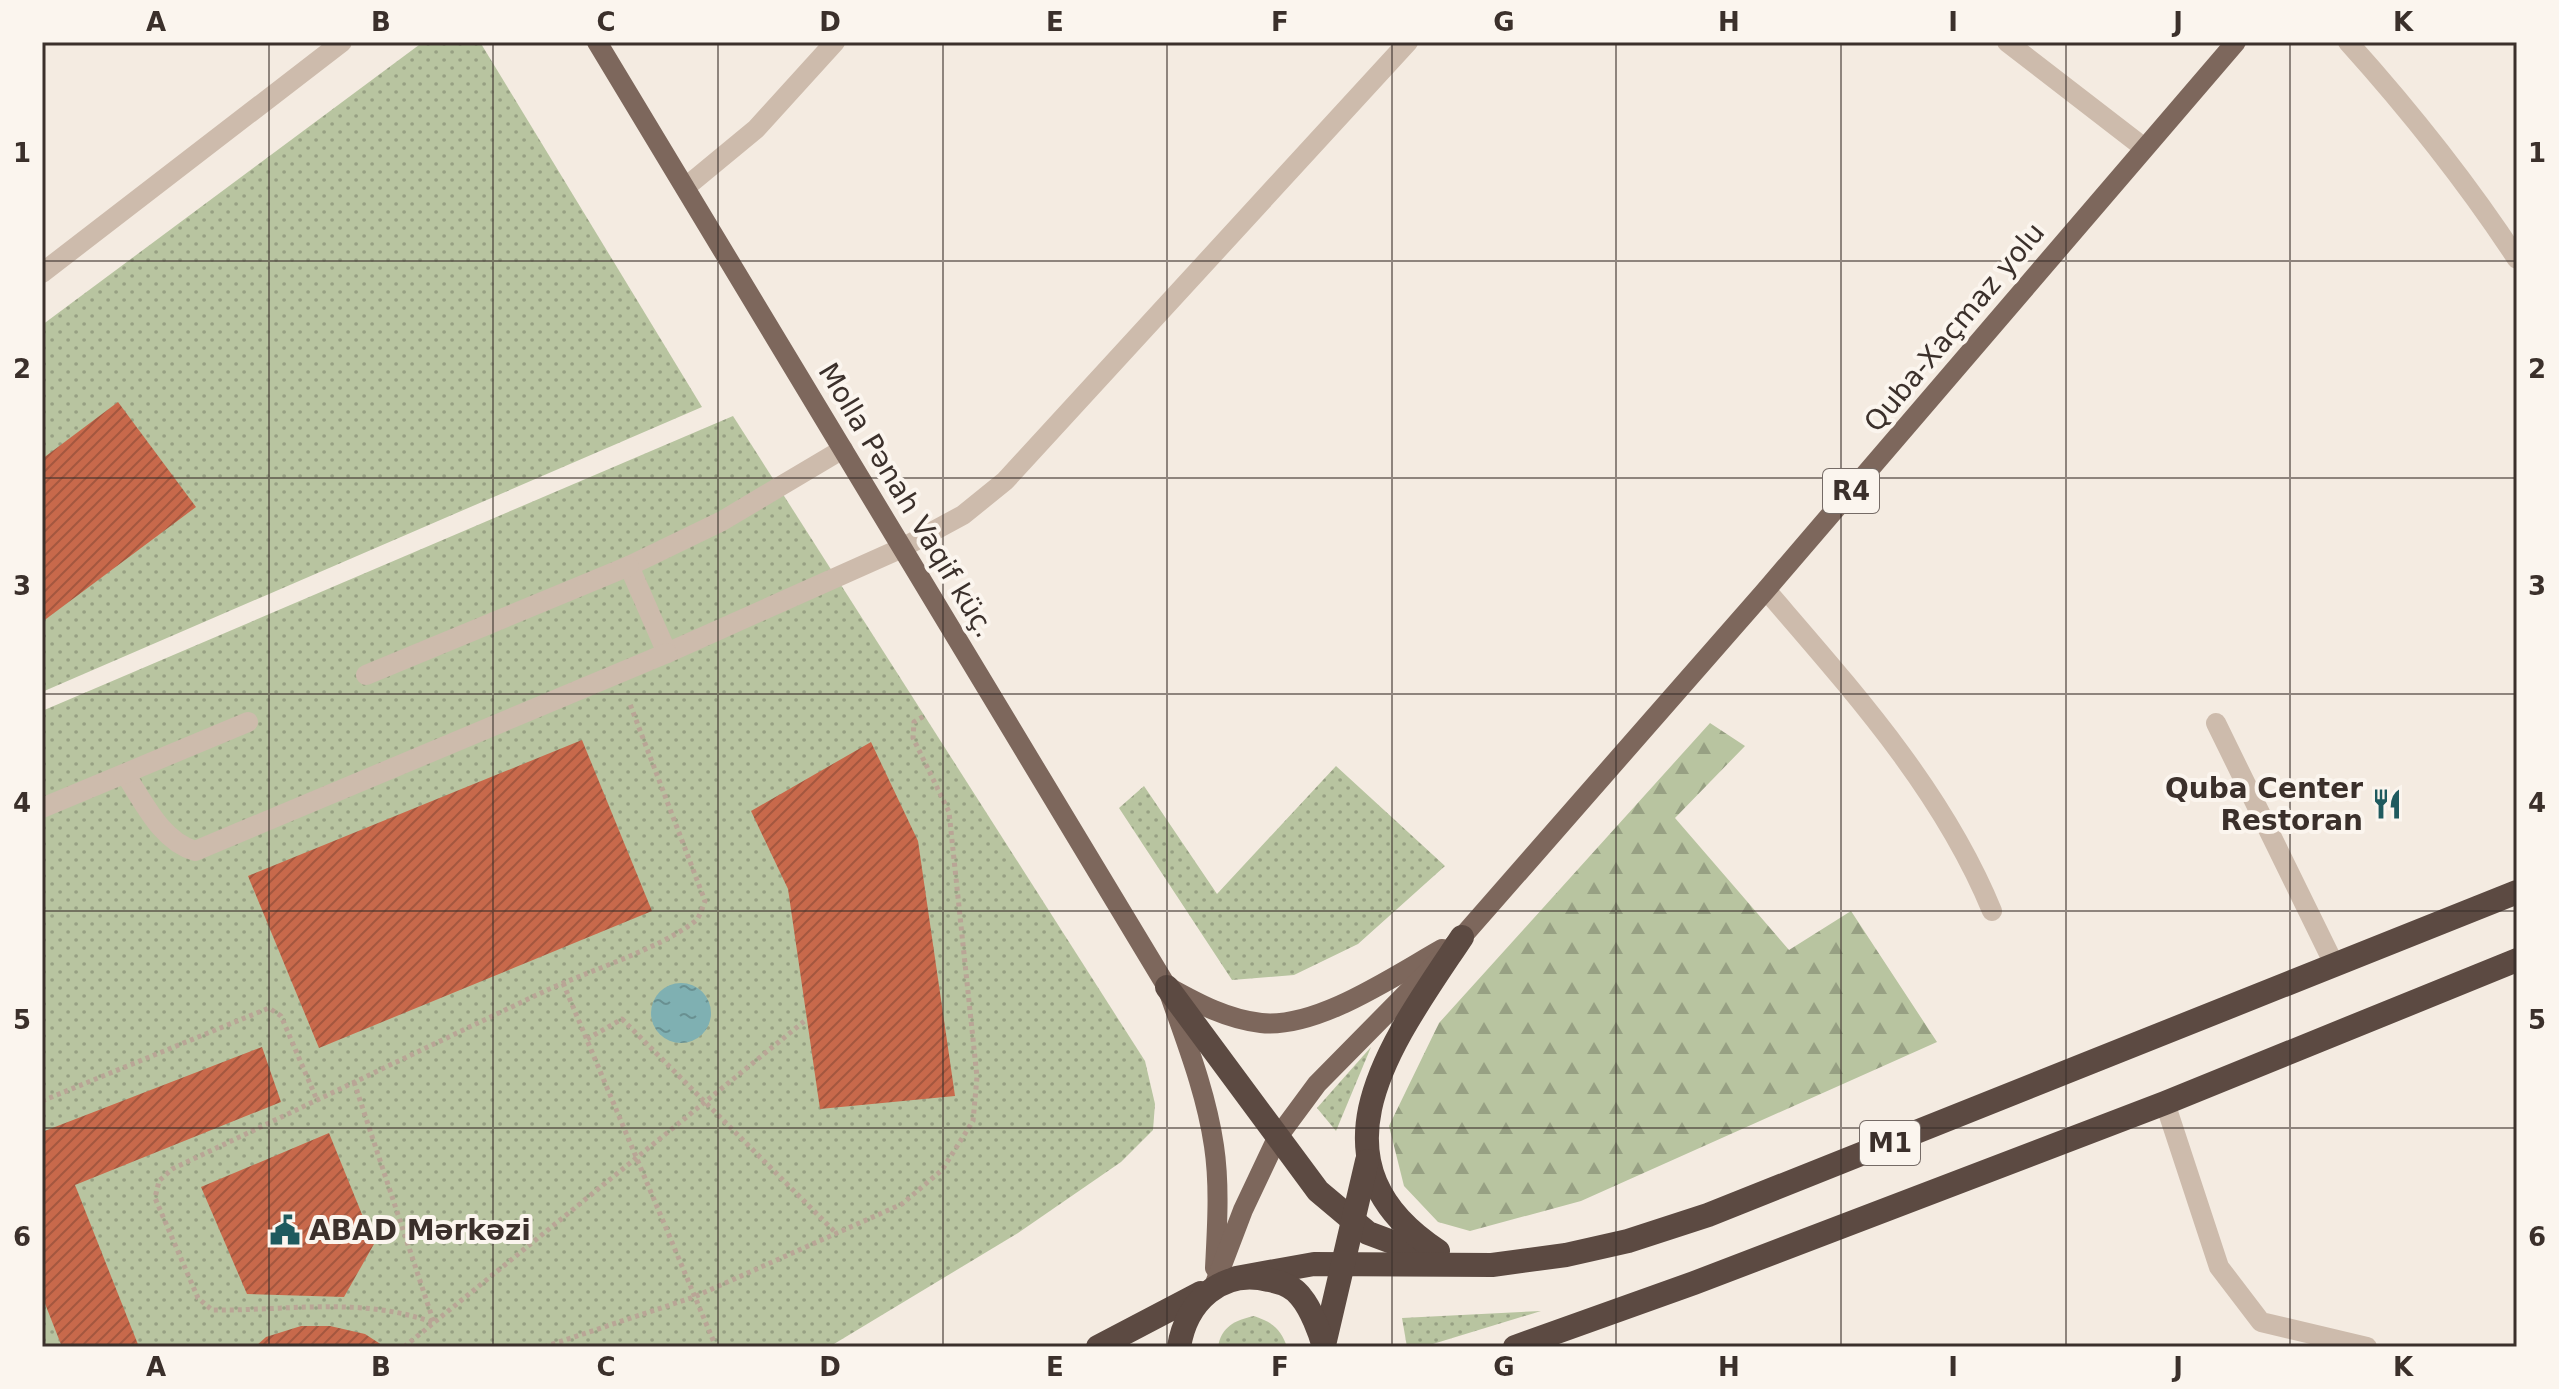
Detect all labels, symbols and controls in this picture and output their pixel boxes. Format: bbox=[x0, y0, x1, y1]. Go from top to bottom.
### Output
text: A bbox=[146, 7, 166, 37]
text: B bbox=[371, 7, 391, 37]
text: C bbox=[596, 7, 616, 37]
text: D bbox=[819, 7, 841, 37]
text: E bbox=[1046, 7, 1064, 37]
text: F bbox=[1271, 7, 1289, 37]
text: G bbox=[1493, 7, 1515, 37]
text: H bbox=[1718, 7, 1740, 37]
text: I bbox=[1948, 7, 1958, 37]
text: J bbox=[2171, 7, 2183, 37]
text: K bbox=[2393, 7, 2414, 37]
text: 1 bbox=[13, 138, 31, 168]
text: 1 bbox=[2528, 138, 2546, 168]
street label: Quba-Xaçmaz yolu bbox=[1857, 216, 2051, 438]
text: 2 bbox=[13, 354, 31, 384]
text: 2 bbox=[2528, 354, 2546, 384]
street label: Molla Pənah Vaqif küç. bbox=[811, 357, 1002, 644]
road number: R4 bbox=[1823, 469, 1879, 513]
text: 3 bbox=[13, 571, 31, 601]
text: 3 bbox=[2528, 571, 2546, 601]
place label: Quba Center Restoran bbox=[2165, 772, 2363, 837]
restaurant icon: Quba Center Restoran bbox=[2370, 787, 2404, 821]
text: 4 bbox=[13, 788, 31, 818]
text: 4 bbox=[2528, 788, 2546, 818]
text: 5 bbox=[13, 1005, 31, 1035]
text: 5 bbox=[2528, 1005, 2546, 1035]
road number: M1 bbox=[1860, 1121, 1920, 1165]
public building icon: ABAD Mərkəzi bbox=[268, 1213, 302, 1247]
place label: ABAD Mərkəzi bbox=[309, 1214, 531, 1247]
text: 6 bbox=[13, 1222, 31, 1252]
text: 6 bbox=[2528, 1222, 2546, 1252]
text: A bbox=[146, 1352, 166, 1382]
text: B bbox=[371, 1352, 391, 1382]
text: C bbox=[596, 1352, 616, 1382]
text: D bbox=[819, 1352, 841, 1382]
text: E bbox=[1046, 1352, 1064, 1382]
text: F bbox=[1271, 1352, 1289, 1382]
text: G bbox=[1493, 1352, 1515, 1382]
text: H bbox=[1718, 1352, 1740, 1382]
text: I bbox=[1948, 1352, 1958, 1382]
text: J bbox=[2171, 1352, 2183, 1382]
text: K bbox=[2393, 1352, 2414, 1382]

